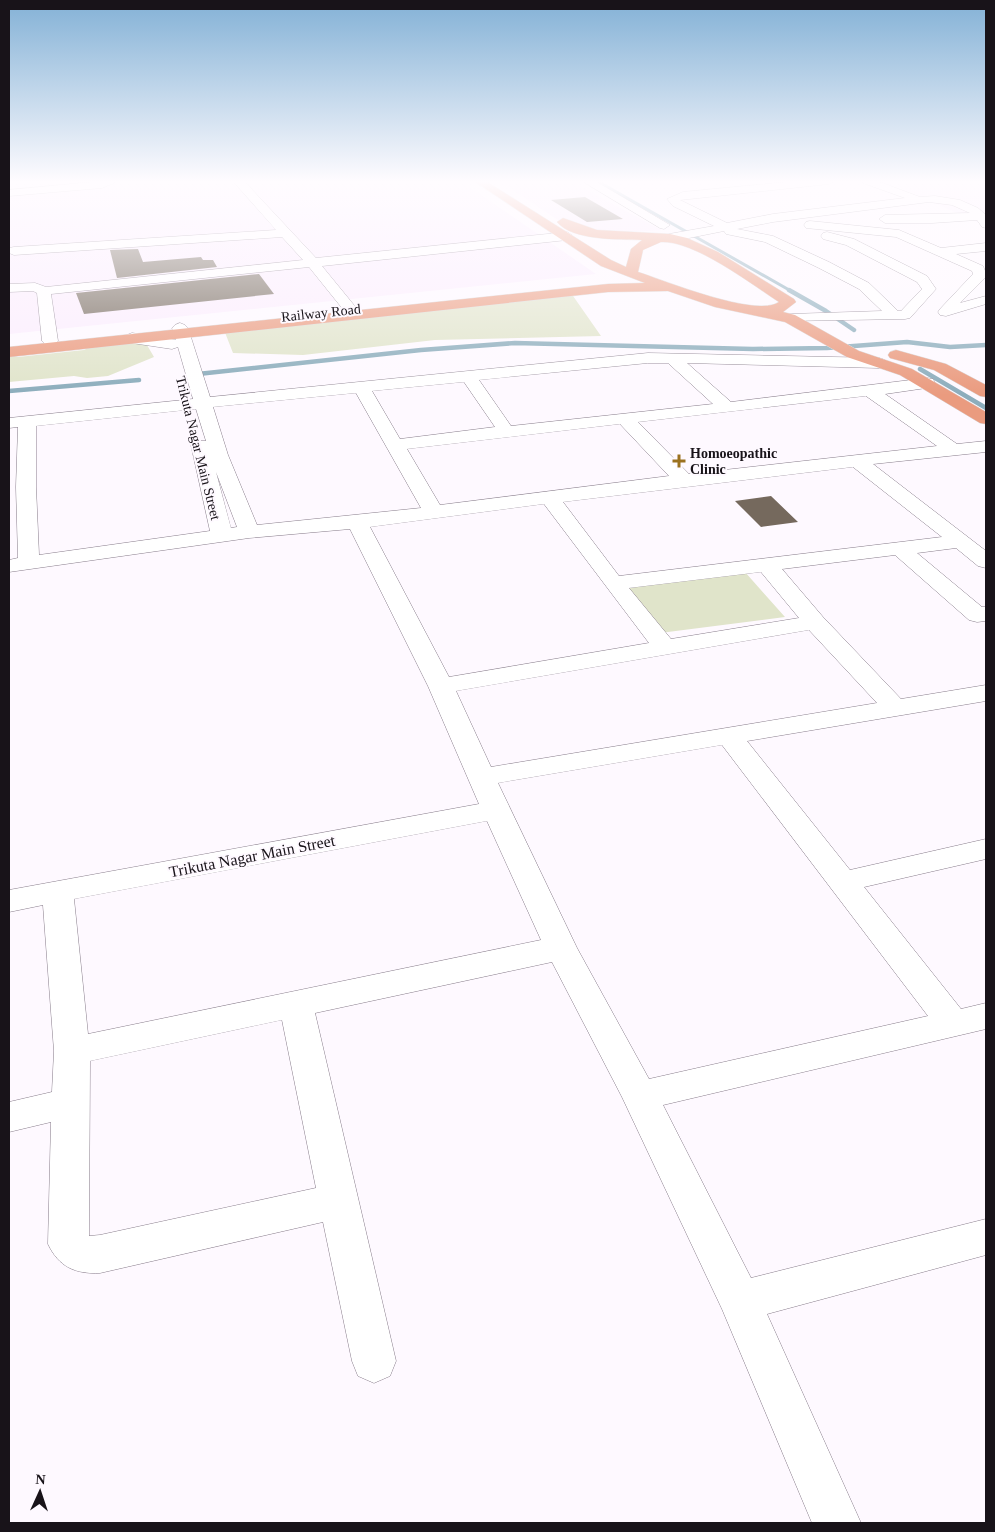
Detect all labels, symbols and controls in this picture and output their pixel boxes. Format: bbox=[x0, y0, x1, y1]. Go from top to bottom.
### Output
street label: Railway Road bbox=[281, 301, 361, 325]
street label: Trikuta Nagar Main Street bbox=[173, 375, 223, 522]
place label: Homoeopathic Clinic bbox=[690, 446, 777, 477]
marker: Homoeopathic Clinic bbox=[672, 454, 686, 468]
street label: Trikuta Nagar Main Street bbox=[168, 831, 337, 881]
north arrow bbox=[15, 1467, 65, 1517]
text: N bbox=[35, 1472, 46, 1487]

